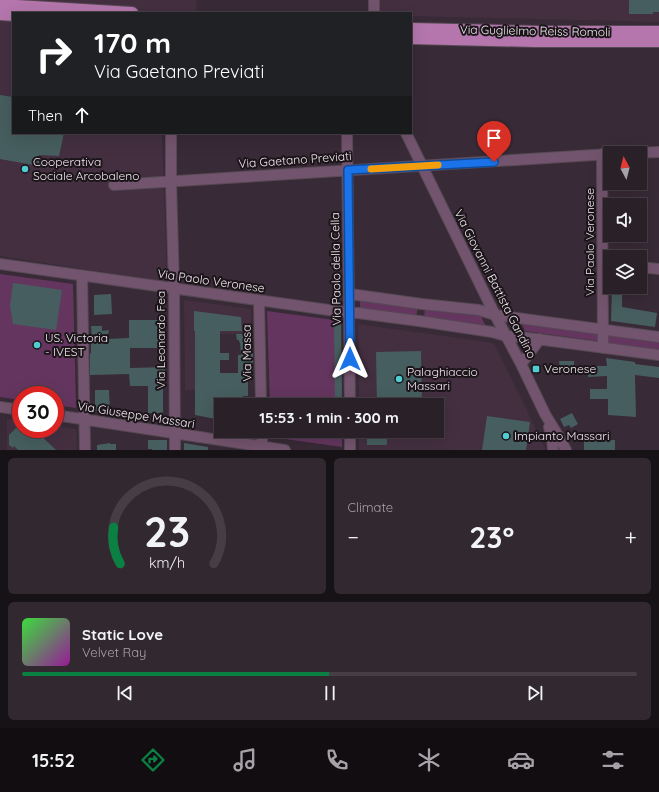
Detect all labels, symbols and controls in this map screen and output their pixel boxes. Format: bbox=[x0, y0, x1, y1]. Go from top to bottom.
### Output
street label: Via Guglielmo Reiss Romoli bbox=[460, 22, 610, 39]
text: 170 m bbox=[94, 25, 171, 60]
icon: right bbox=[28, 28, 80, 80]
text: Via Gaetano Previati bbox=[94, 60, 264, 83]
icon: ahead bbox=[71, 104, 93, 126]
text: Then bbox=[28, 106, 63, 125]
pin bbox=[477, 121, 511, 162]
icon: arrive bbox=[483, 127, 505, 149]
north arrow bbox=[603, 146, 647, 190]
map controls bbox=[603, 146, 647, 294]
street label: Via Gaetano Previati bbox=[238, 148, 352, 171]
place label: Cooperativa Sociale Arcobaleno bbox=[33, 154, 139, 183]
marker: Cooperativa Sociale Arcobaleno bbox=[20, 164, 30, 174]
street label: Via Paolo Veronese bbox=[582, 188, 597, 296]
button: sound bbox=[603, 198, 647, 242]
street label: Via Giovanni Battista Gandino bbox=[451, 207, 540, 361]
street label: Via Paolo della Cella bbox=[327, 212, 344, 326]
button: layers bbox=[603, 250, 647, 294]
street label: Via Paolo Veronese bbox=[157, 266, 266, 295]
street label: Via Leonardo Fea bbox=[153, 291, 168, 389]
street label: Via Massa bbox=[239, 324, 254, 382]
place label: US. Victoria - IVEST bbox=[45, 330, 108, 359]
position arrow bbox=[329, 338, 371, 380]
marker: US. Victoria - IVEST bbox=[32, 340, 42, 350]
place label: Veronese bbox=[544, 361, 596, 376]
place label: Palaghiaccio Massari bbox=[407, 364, 478, 393]
marker: Veronese bbox=[531, 364, 541, 374]
marker: Palaghiaccio Massari bbox=[394, 374, 404, 384]
speed limit sign: 30 bbox=[12, 386, 64, 438]
street label: Via Giuseppe Massari bbox=[76, 398, 196, 431]
text: 15:53 · 1 min · 300 m bbox=[259, 408, 399, 427]
place label: Impianto Massari bbox=[514, 428, 610, 443]
marker: Impianto Massari bbox=[501, 431, 511, 441]
text: Climate bbox=[348, 499, 393, 515]
text: 23 bbox=[144, 505, 190, 557]
text: 23° bbox=[469, 518, 514, 556]
text: − bbox=[348, 523, 359, 551]
text: + bbox=[625, 523, 637, 551]
text: km/h bbox=[149, 554, 185, 572]
text: Static Love bbox=[82, 625, 163, 644]
text: Velvet Ray bbox=[82, 644, 147, 660]
icon: previous bbox=[114, 682, 136, 704]
icon: pause bbox=[319, 682, 341, 704]
icon: next bbox=[524, 682, 546, 704]
icon: directions bbox=[139, 746, 167, 774]
icon: music bbox=[231, 746, 259, 774]
icon: phone bbox=[323, 746, 351, 774]
icon: climate bbox=[415, 746, 443, 774]
icon: car bbox=[507, 746, 535, 774]
icon: filters bbox=[599, 746, 627, 774]
text: 15:52 bbox=[32, 749, 75, 772]

